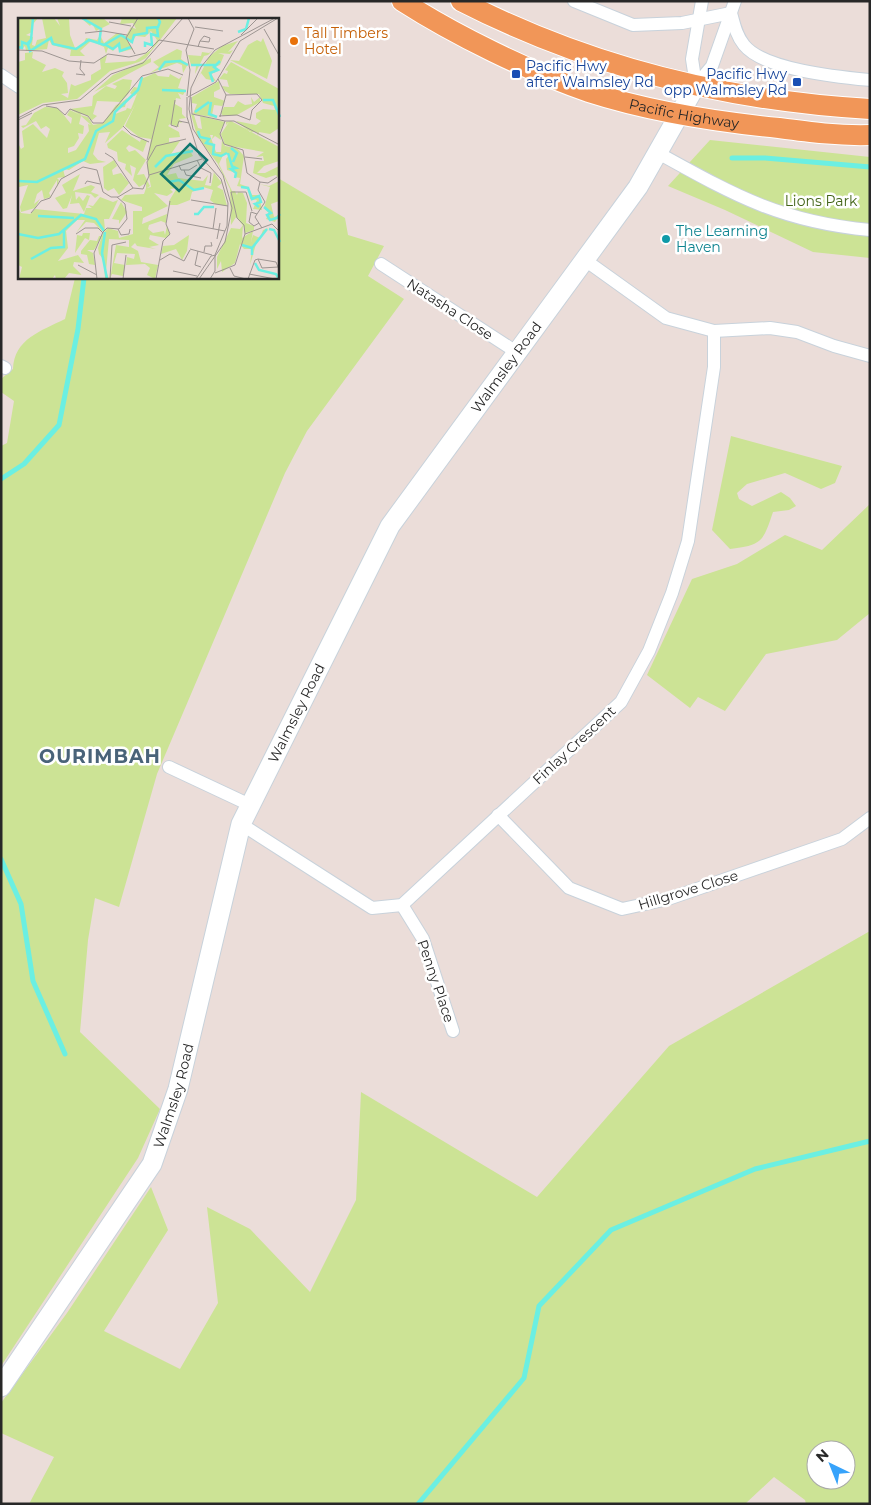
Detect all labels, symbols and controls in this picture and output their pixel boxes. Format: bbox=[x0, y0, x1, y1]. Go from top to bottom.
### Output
inset map bbox=[18, 18, 279, 279]
place label: Tall Timbers Hotel bbox=[304, 24, 388, 58]
marker: Tall Timbers Hotel bbox=[288, 35, 300, 47]
place label: Pacific Hwy after Walmsley Rd bbox=[526, 57, 654, 91]
place label: Pacific Hwy opp Walmsley Rd bbox=[664, 65, 787, 99]
marker: Pacific Hwy after Walmsley Rd bbox=[510, 68, 522, 80]
marker: Pacific Hwy opp Walmsley Rd bbox=[791, 76, 803, 88]
street label: Pacific Highway bbox=[627, 95, 740, 132]
park label: Lions Park bbox=[785, 192, 858, 210]
place label: The Learning Haven bbox=[676, 222, 768, 256]
marker: The Learning Haven bbox=[660, 233, 672, 245]
street label: Natasha Close bbox=[403, 274, 497, 344]
street label: Walmsley Road bbox=[467, 318, 545, 416]
street label: Walmsley Road bbox=[264, 661, 329, 766]
street label: Finlay Crescent bbox=[529, 702, 620, 788]
district label: OURIMBAH bbox=[39, 745, 161, 768]
street label: Hillgrove Close bbox=[636, 866, 740, 914]
street label: Penny Place bbox=[413, 937, 459, 1025]
street label: Walmsley Road bbox=[149, 1042, 198, 1151]
north arrow bbox=[806, 1440, 856, 1490]
text: N bbox=[812, 1445, 832, 1466]

